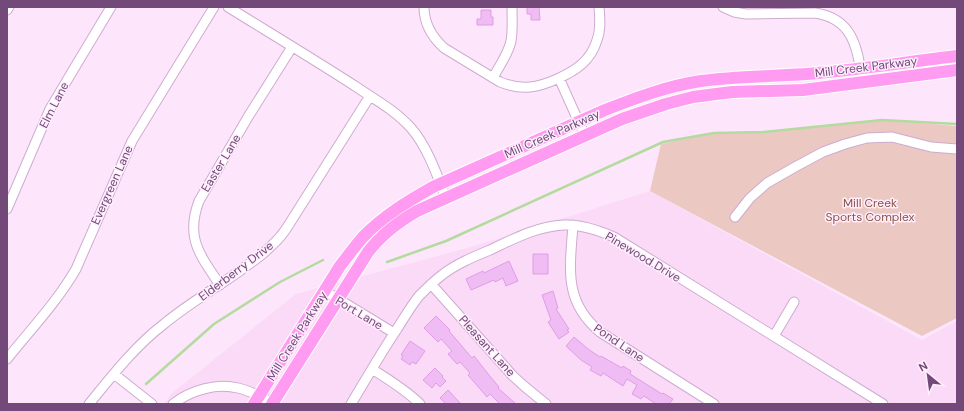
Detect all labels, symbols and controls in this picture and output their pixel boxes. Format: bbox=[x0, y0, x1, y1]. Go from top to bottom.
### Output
street label: Mill Creek Parkway bbox=[814, 53, 918, 81]
street label: Elm Lane bbox=[36, 79, 73, 131]
street label: Mill Creek Parkway bbox=[502, 106, 603, 162]
street label: Easter Lane bbox=[198, 131, 245, 195]
street label: Evergreen Lane bbox=[87, 143, 137, 227]
park label: Mill Creek Sports Complex bbox=[825, 195, 915, 225]
street label: Pinewood Drive bbox=[602, 228, 684, 286]
street label: Elderberry Drive bbox=[195, 238, 277, 304]
street label: Mill Creek Parkway bbox=[263, 288, 331, 384]
street label: Port Lane bbox=[332, 293, 386, 334]
street label: Pleasant Lane bbox=[455, 312, 519, 380]
street label: Pond Lane bbox=[591, 320, 648, 366]
north arrow bbox=[908, 355, 948, 395]
text: N bbox=[916, 358, 930, 374]

